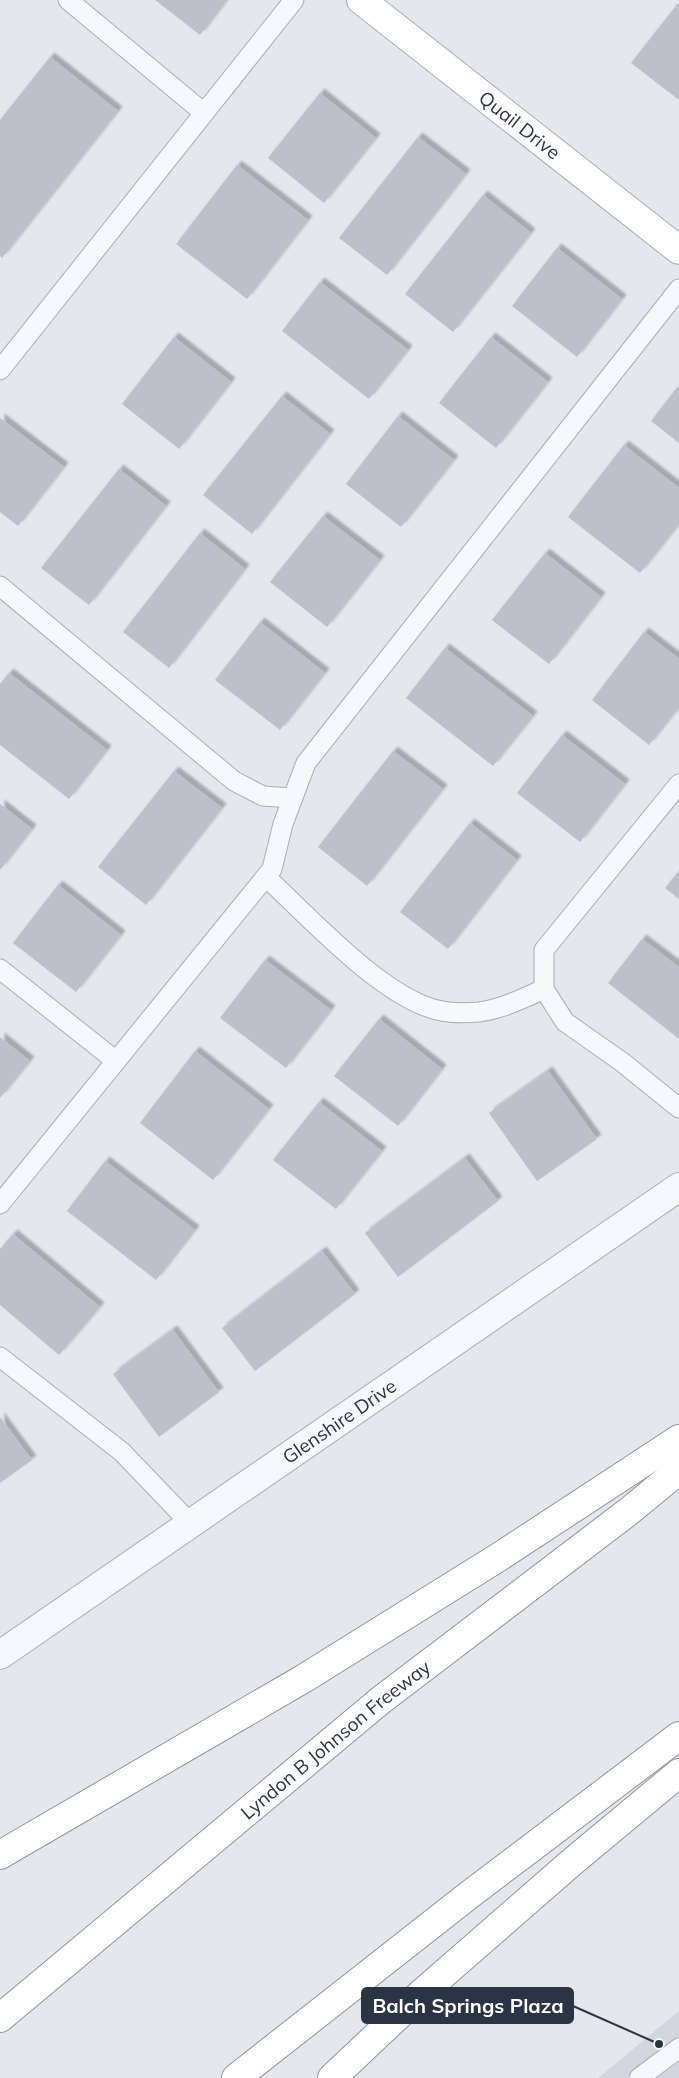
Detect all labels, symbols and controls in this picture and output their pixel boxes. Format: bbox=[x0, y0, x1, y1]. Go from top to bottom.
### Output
street label: Quail Drive bbox=[474, 85, 565, 164]
street label: Glenshire Drive bbox=[278, 1374, 401, 1469]
street label: Lyndon B Johnson Freeway bbox=[236, 1655, 435, 1824]
callout: Balch Springs Plaza bbox=[362, 1988, 573, 2023]
text: Balch Springs Plaza bbox=[372, 1993, 564, 2018]

